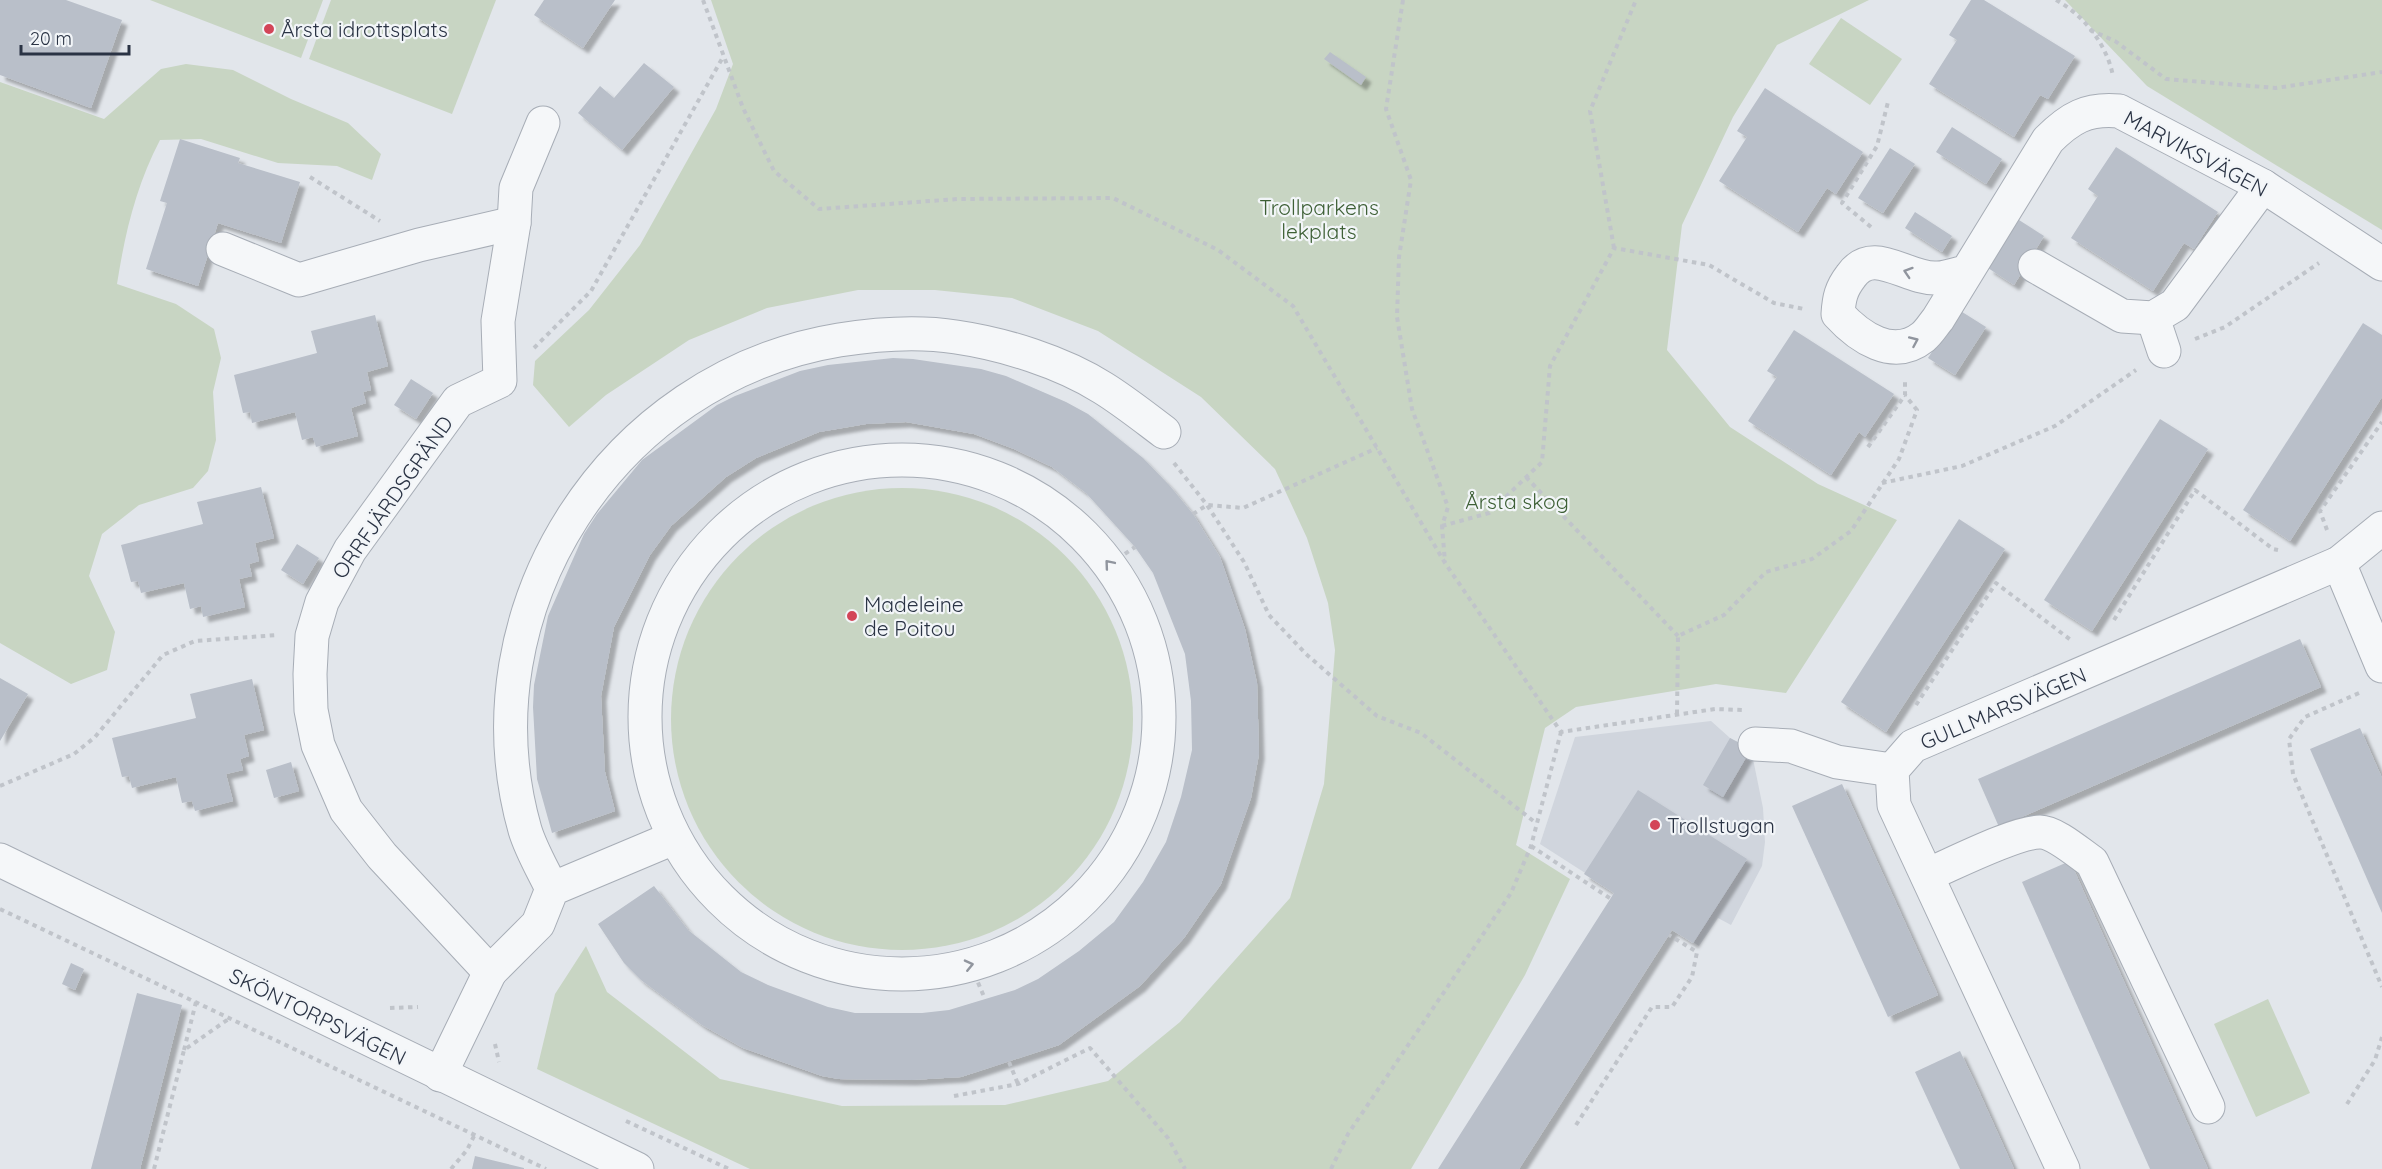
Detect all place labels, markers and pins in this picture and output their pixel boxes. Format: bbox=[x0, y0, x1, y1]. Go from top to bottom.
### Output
place label: Årsta idrottsplats bbox=[281, 16, 448, 42]
marker: Årsta idrottsplats bbox=[262, 22, 276, 36]
place label: Madeleine de Poitou bbox=[864, 591, 964, 641]
marker: Madeleine de Poitou bbox=[845, 609, 859, 623]
place label: Trollstugan bbox=[1667, 812, 1775, 838]
marker: Trollstugan bbox=[1648, 818, 1662, 832]

